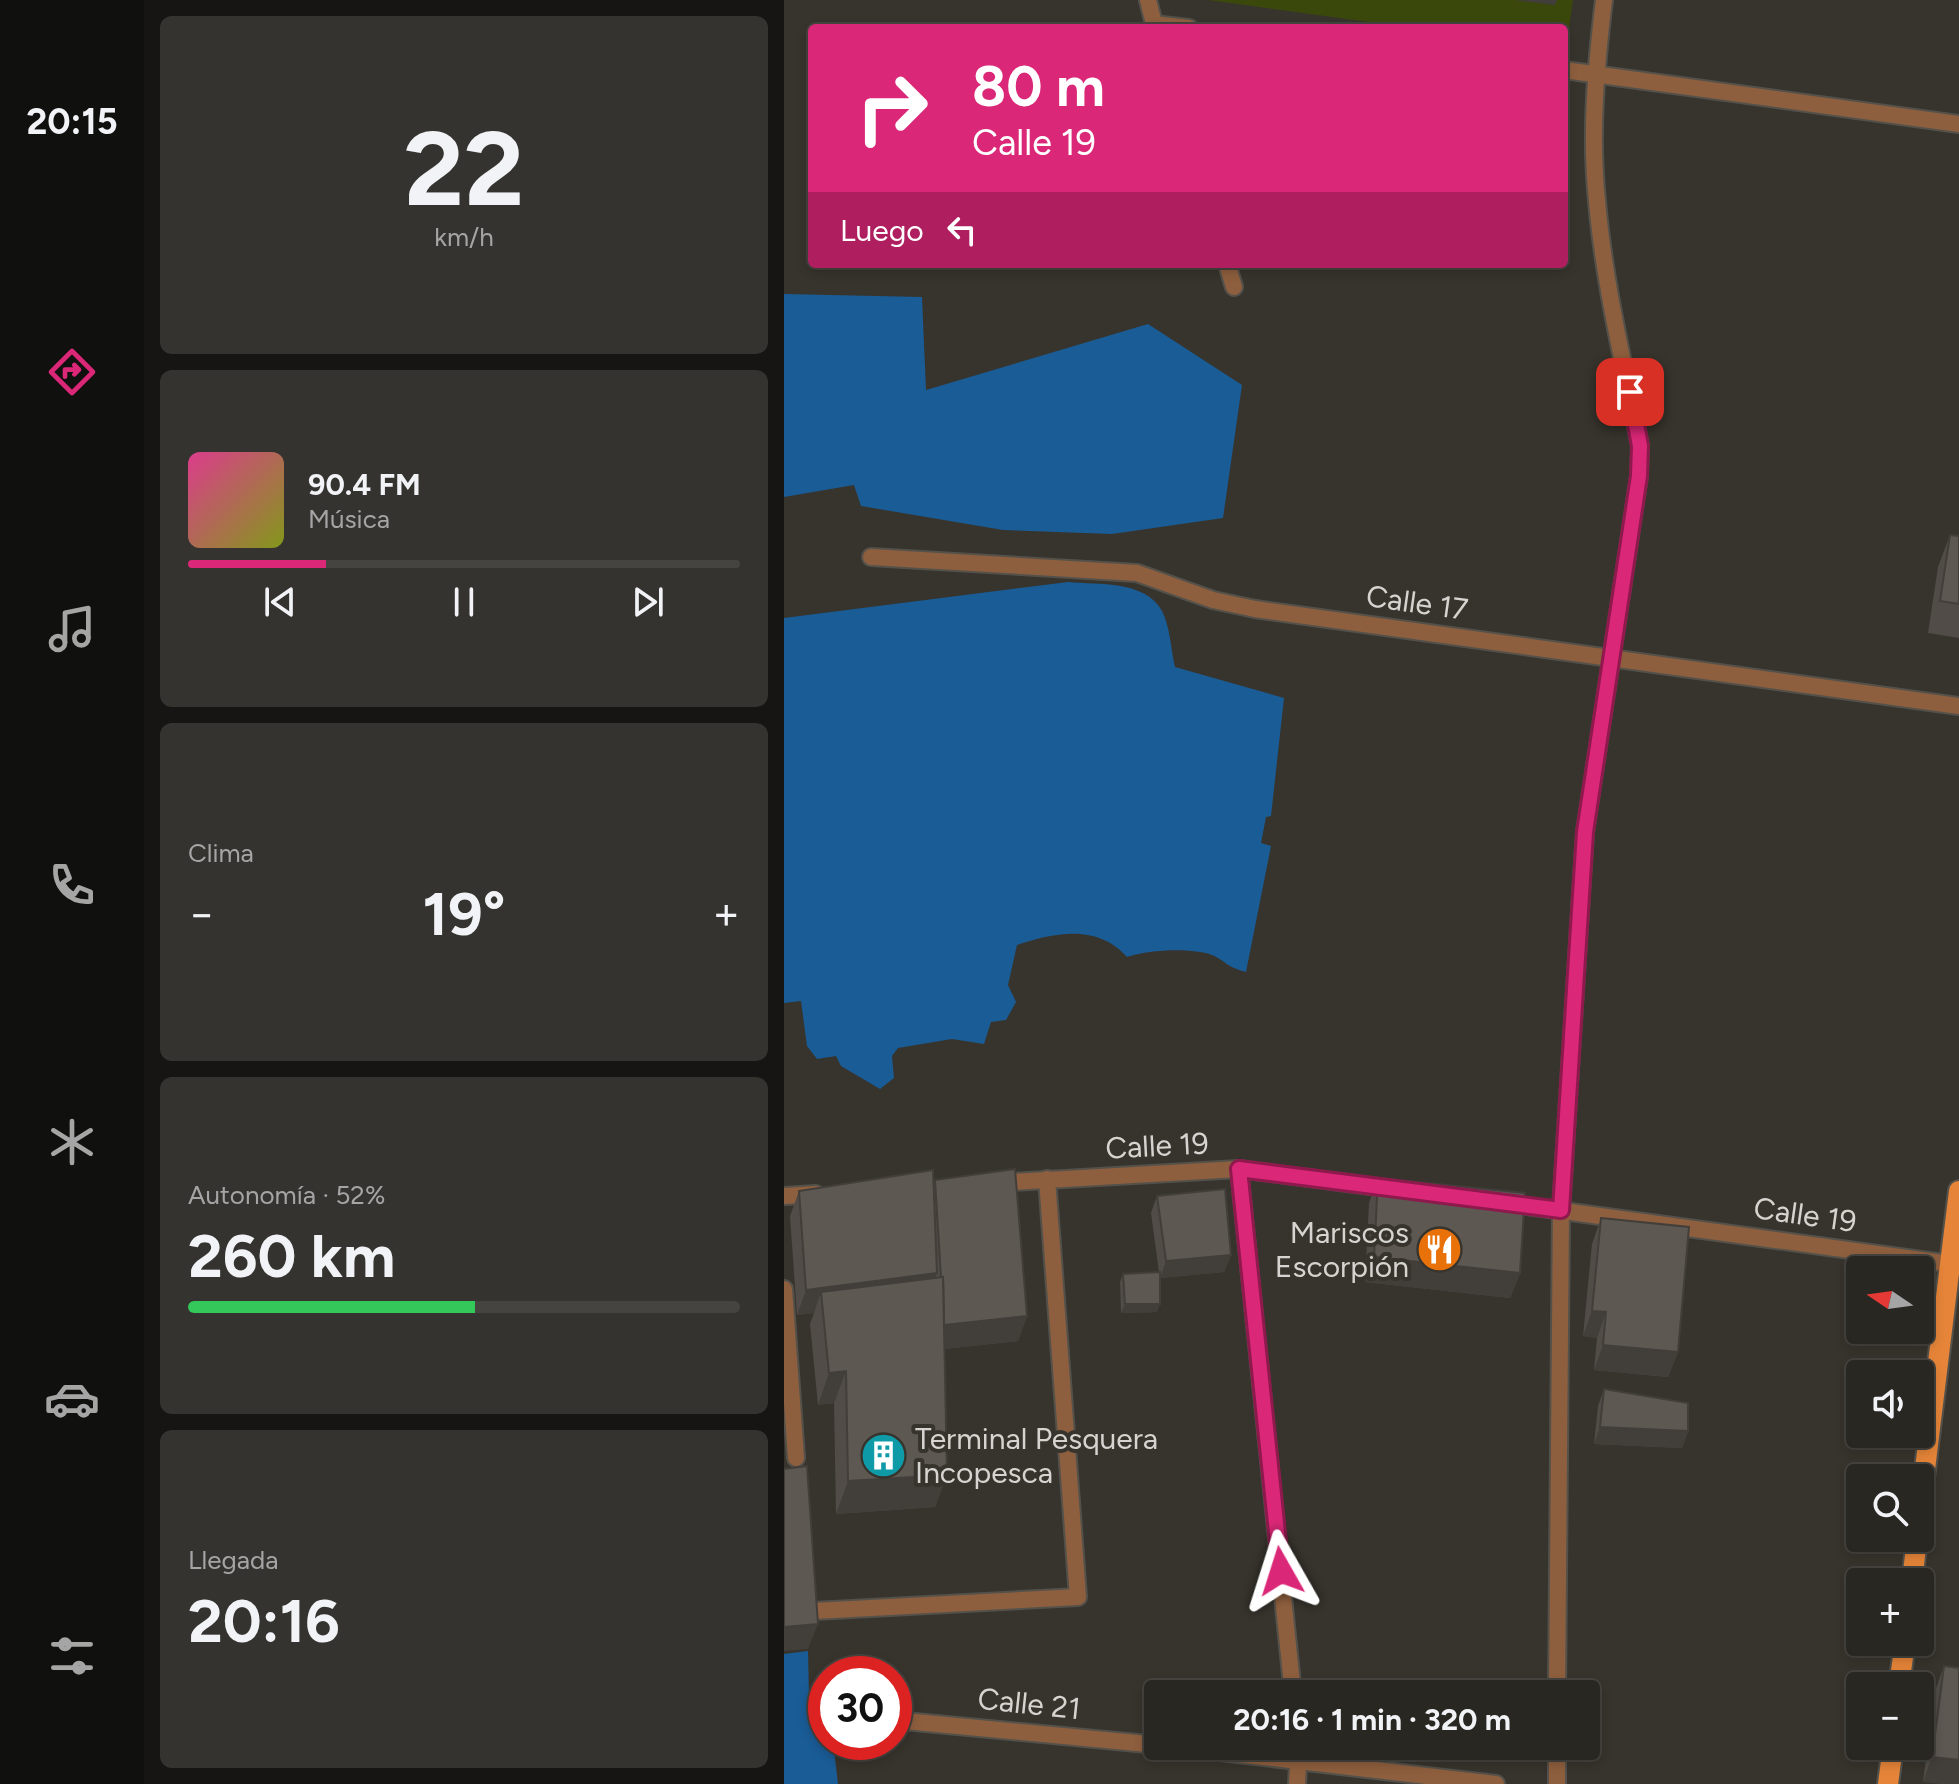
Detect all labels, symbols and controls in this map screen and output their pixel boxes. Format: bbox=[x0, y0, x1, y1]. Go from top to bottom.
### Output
text: 80 m bbox=[972, 53, 1105, 120]
icon: right bbox=[840, 56, 944, 160]
text: 20:15 bbox=[26, 100, 118, 143]
text: 22 bbox=[404, 106, 524, 231]
text: Calle 19 bbox=[972, 121, 1096, 164]
icon: left bbox=[940, 208, 984, 252]
text: Luego bbox=[840, 212, 924, 249]
text: km/h bbox=[434, 221, 494, 253]
icon: directions bbox=[44, 344, 100, 400]
pin bbox=[1596, 358, 1664, 426]
icon: arrive bbox=[1608, 370, 1652, 414]
text: 90.4 FM bbox=[308, 466, 421, 503]
text: Música bbox=[308, 503, 390, 535]
street label: Calle 17 bbox=[1364, 577, 1470, 628]
icon: previous bbox=[258, 580, 302, 624]
icon: pause bbox=[442, 580, 486, 624]
icon: next bbox=[626, 580, 670, 624]
icon: music bbox=[44, 601, 100, 657]
text: Clima bbox=[188, 837, 254, 869]
icon: phone bbox=[44, 857, 100, 913]
text: 19° bbox=[423, 878, 505, 950]
text: − bbox=[188, 887, 215, 940]
text: + bbox=[713, 887, 740, 940]
icon: climate bbox=[44, 1114, 100, 1170]
street label: Calle 19 bbox=[1104, 1124, 1210, 1167]
text: Autonomía · 52% bbox=[188, 1179, 385, 1211]
street label: Calle 19 bbox=[1751, 1189, 1859, 1240]
place label: Mariscos Escorpión bbox=[1275, 1214, 1409, 1285]
text: 260 km bbox=[188, 1220, 395, 1292]
restaurant icon: Mariscos Escorpión bbox=[1416, 1226, 1464, 1274]
north arrow bbox=[1846, 1256, 1934, 1344]
map controls bbox=[1846, 1256, 1934, 1760]
button: sound bbox=[1846, 1360, 1934, 1448]
icon: car bbox=[44, 1371, 100, 1427]
place label: Terminal Pesquera Incopesca bbox=[915, 1420, 1158, 1491]
building icon: Terminal Pesquera Incopesca bbox=[860, 1432, 908, 1480]
button: search bbox=[1846, 1464, 1934, 1552]
position arrow bbox=[1239, 1529, 1323, 1613]
text: Llegada bbox=[188, 1544, 278, 1576]
button: + bbox=[1846, 1568, 1934, 1656]
text: 20:16 bbox=[188, 1585, 340, 1657]
icon: filters bbox=[44, 1628, 100, 1684]
speed limit sign: 30 bbox=[808, 1656, 912, 1760]
button: − bbox=[1846, 1672, 1934, 1760]
street label: Calle 21 bbox=[976, 1680, 1082, 1727]
text: 20:16 · 1 min · 320 m bbox=[1233, 1701, 1511, 1738]

